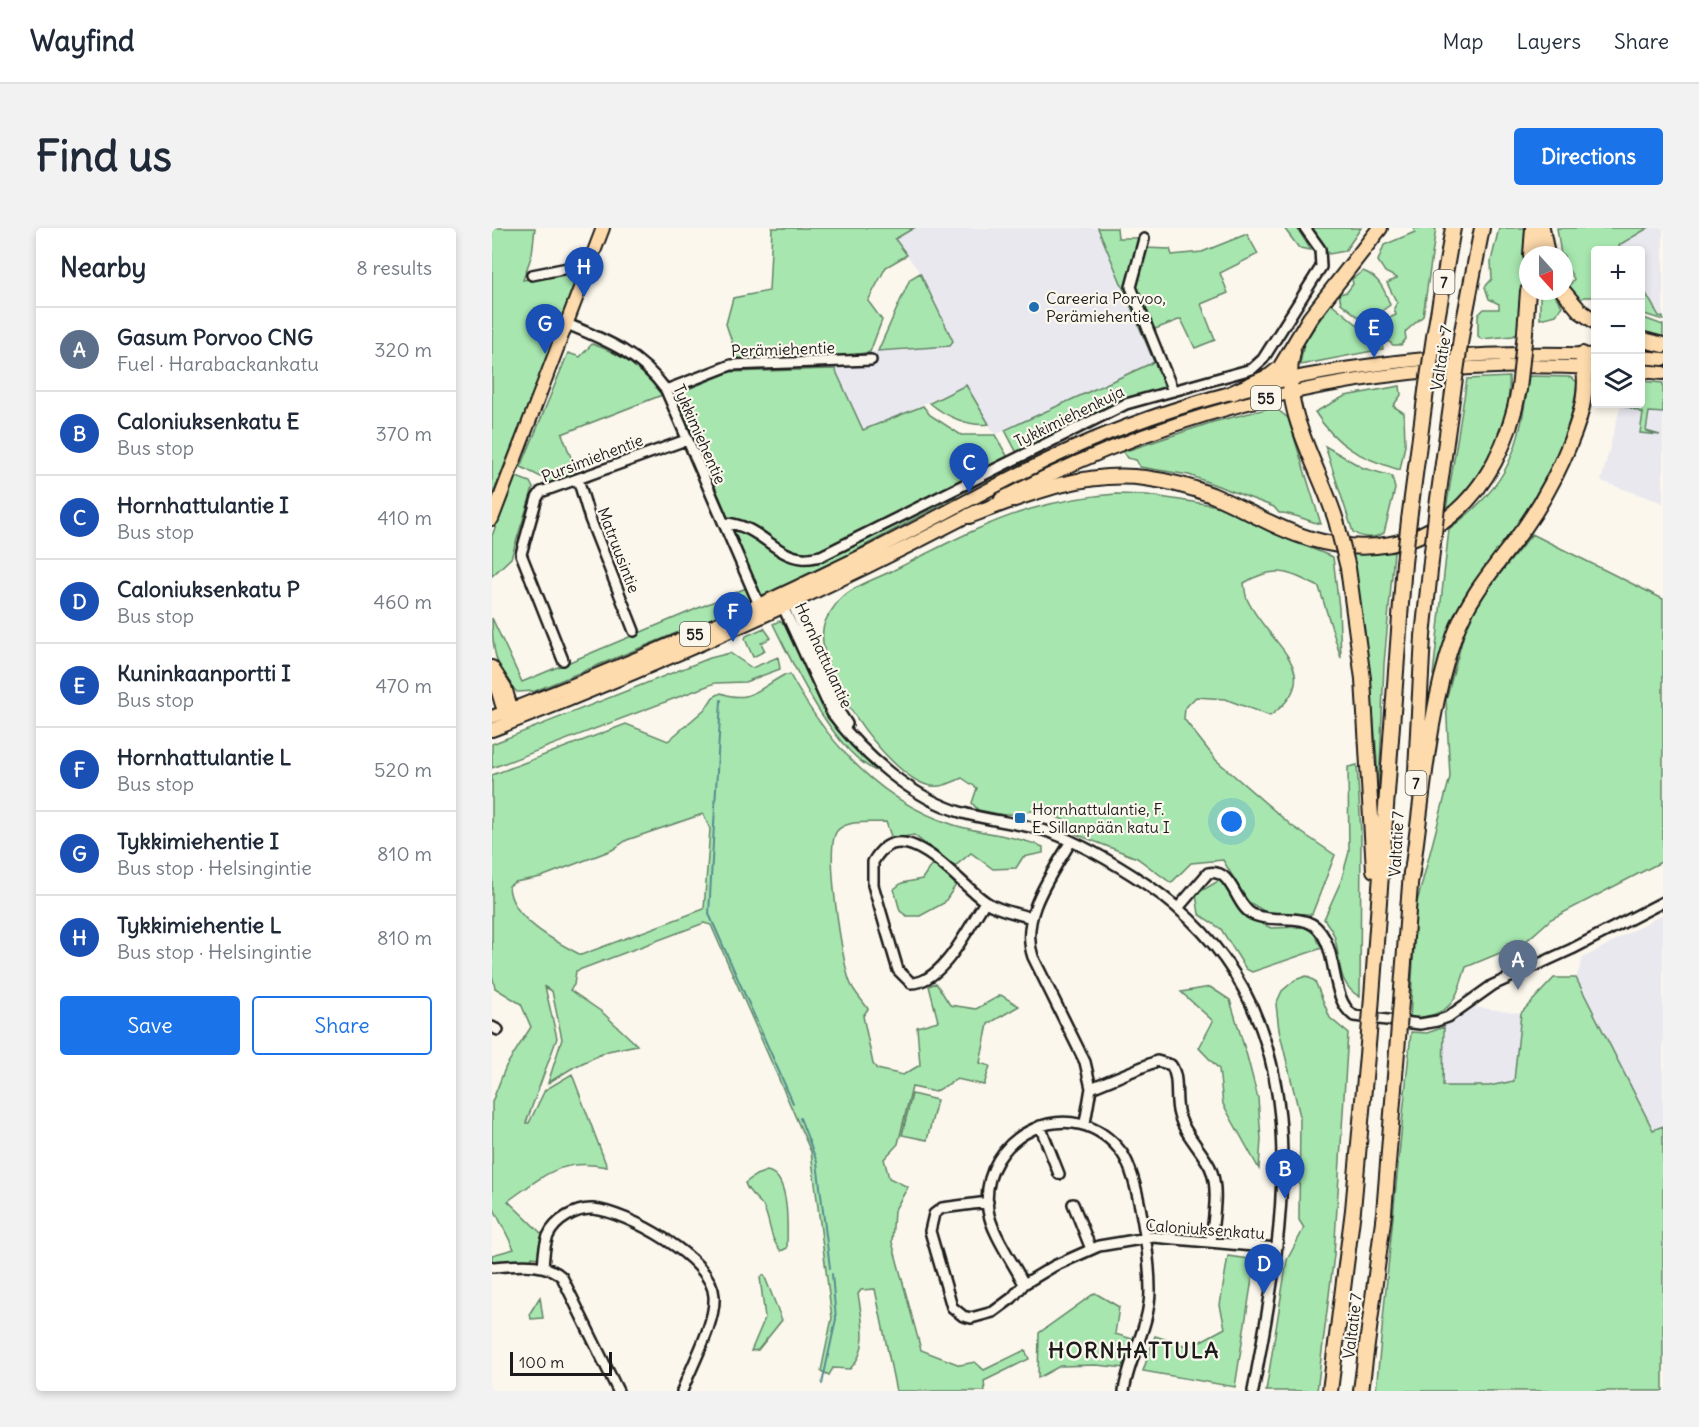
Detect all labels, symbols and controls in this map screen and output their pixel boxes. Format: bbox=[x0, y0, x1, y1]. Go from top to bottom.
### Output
text: Wayfind bbox=[30, 23, 134, 59]
text: Map bbox=[1443, 28, 1483, 55]
text: Layers bbox=[1516, 28, 1581, 55]
text: Share bbox=[1614, 28, 1669, 55]
button: Directions bbox=[1514, 128, 1663, 185]
text: Find us bbox=[36, 130, 172, 182]
north arrow bbox=[1519, 246, 1573, 300]
map controls bbox=[1591, 246, 1645, 408]
button: + bbox=[1591, 246, 1645, 300]
pin: H bbox=[564, 248, 604, 297]
text: Nearby bbox=[60, 251, 146, 284]
text: 8 results bbox=[356, 255, 432, 280]
road number: 7 bbox=[1434, 270, 1454, 294]
place label: Careeria Porvoo, Perämiehentie bbox=[1046, 288, 1166, 326]
marker: Careeria Porvoo, Perämiehentie bbox=[1027, 300, 1041, 314]
button: − bbox=[1591, 300, 1645, 354]
pin: G bbox=[526, 304, 564, 354]
pin: E bbox=[1354, 308, 1394, 358]
text: Gasum Porvoo CNG bbox=[117, 323, 313, 351]
street label: Valtatie 7 bbox=[1426, 324, 1456, 392]
text: A bbox=[73, 337, 86, 362]
text: 320 m bbox=[374, 337, 432, 362]
street label: Perämiehentie bbox=[731, 337, 835, 361]
text: Fuel · Harabackankatu bbox=[117, 351, 319, 376]
button: layers bbox=[1591, 354, 1645, 408]
street label: Tykkimiehentie bbox=[669, 381, 731, 487]
street label: Tykkimiehenkuja bbox=[1011, 381, 1127, 451]
road number: 55 bbox=[1251, 386, 1281, 410]
text: Caloniuksenkatu E bbox=[117, 407, 300, 435]
text: B bbox=[73, 421, 86, 446]
text: 370 m bbox=[375, 421, 432, 446]
street label: Pursimiehentie bbox=[538, 429, 646, 487]
text: Bus stop bbox=[117, 435, 194, 460]
pin: C bbox=[950, 444, 988, 493]
text: Hornhattulantie I bbox=[117, 491, 289, 519]
street label: Matruusintie bbox=[594, 504, 644, 596]
text: C bbox=[73, 505, 86, 530]
text: 410 m bbox=[377, 505, 432, 530]
text: Bus stop bbox=[117, 519, 194, 544]
text: Caloniuksenkatu P bbox=[117, 575, 300, 603]
text: D bbox=[72, 589, 87, 614]
text: 460 m bbox=[373, 589, 432, 614]
pin: F bbox=[714, 592, 752, 642]
street label: Hornhattulantie bbox=[791, 599, 857, 711]
text: Bus stop bbox=[117, 603, 194, 628]
road number: 55 bbox=[680, 622, 710, 646]
text: Kuninkaanportti I bbox=[117, 659, 291, 687]
text: E bbox=[74, 673, 85, 698]
text: 470 m bbox=[375, 673, 432, 698]
text: Bus stop bbox=[117, 687, 194, 712]
text: Hornhattulantie L bbox=[117, 743, 291, 771]
text: F bbox=[74, 757, 85, 782]
text: 520 m bbox=[374, 757, 432, 782]
text: Bus stop bbox=[117, 771, 194, 796]
road number: 7 bbox=[1406, 771, 1426, 795]
place label: Hornhattulantie, F. E. Sillanpään katu I bbox=[1032, 799, 1170, 837]
your location bbox=[1217, 807, 1246, 836]
street label: Valtatie 7 bbox=[1384, 810, 1408, 877]
marker: Hornhattulantie, F. E. Sillanpään katu I bbox=[1013, 811, 1027, 825]
text: Tykkimiehentie I bbox=[117, 827, 279, 855]
text: G bbox=[72, 841, 87, 866]
text: 810 m bbox=[377, 841, 432, 866]
text: Bus stop · Helsingintie bbox=[117, 855, 312, 880]
text: Tykkimiehentie L bbox=[117, 911, 281, 939]
text: H bbox=[72, 925, 87, 950]
text: 810 m bbox=[377, 925, 432, 950]
text: Bus stop · Helsingintie bbox=[117, 939, 312, 964]
pin: A bbox=[1498, 940, 1538, 990]
button: Save bbox=[60, 996, 240, 1055]
button: Share bbox=[252, 996, 432, 1055]
pin: B bbox=[1266, 1150, 1304, 1199]
street label: Caloniuksenkatu bbox=[1145, 1215, 1265, 1243]
pin: D bbox=[1244, 1244, 1284, 1294]
street label: Valtatie 7 bbox=[1338, 1292, 1366, 1360]
district label: HORNHATTULA bbox=[1048, 1336, 1220, 1364]
scale bar bbox=[510, 1349, 612, 1376]
text: 100 m bbox=[519, 1352, 564, 1372]

